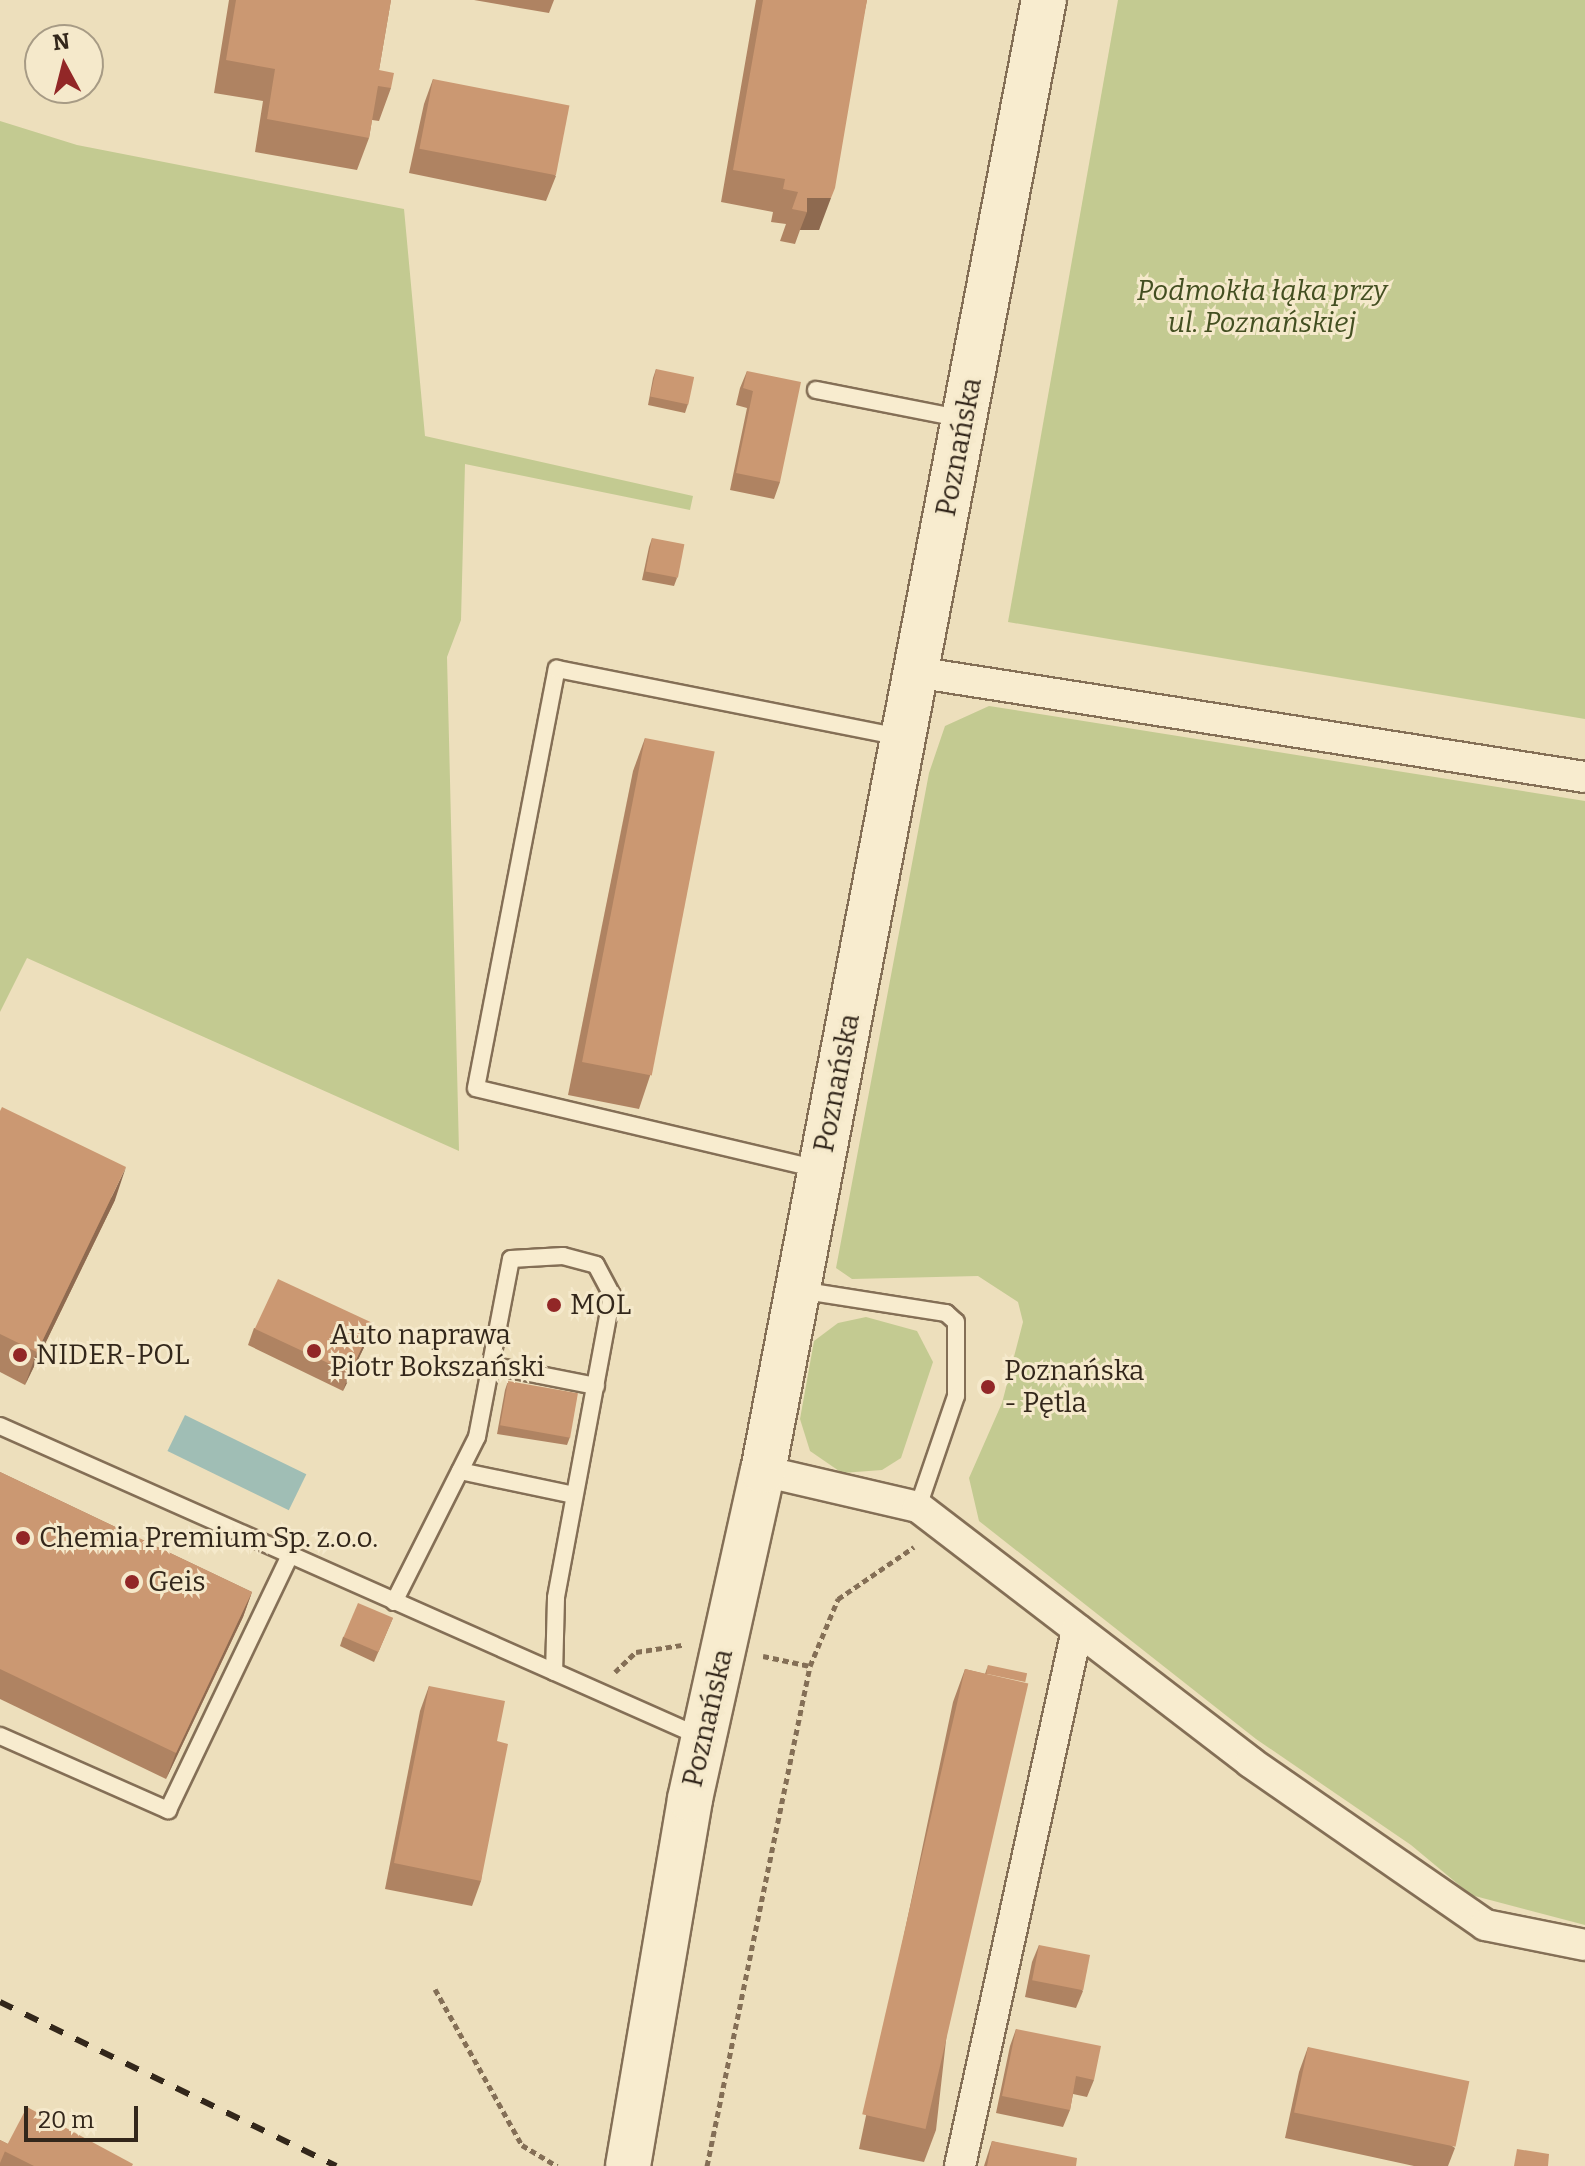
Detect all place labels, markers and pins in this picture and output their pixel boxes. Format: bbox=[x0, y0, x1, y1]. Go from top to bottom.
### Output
place label: MOL bbox=[570, 1288, 631, 1322]
marker: MOL bbox=[545, 1296, 563, 1314]
place label: Auto naprawa Piotr Bokszański bbox=[330, 1318, 545, 1384]
place label: NIDER-POL bbox=[36, 1338, 190, 1372]
marker: Auto naprawa Piotr Bokszański bbox=[305, 1342, 323, 1360]
marker: NIDER-POL bbox=[11, 1346, 29, 1364]
place label: Poznańska - Pętla bbox=[1004, 1354, 1144, 1420]
marker: Poznańska - Pętla bbox=[979, 1378, 997, 1396]
place label: Chemia Premium Sp. z.o.o. bbox=[39, 1521, 378, 1555]
marker: Chemia Premium Sp. z.o.o. bbox=[14, 1529, 32, 1547]
place label: Geis bbox=[148, 1565, 206, 1599]
marker: Geis bbox=[123, 1573, 141, 1591]

